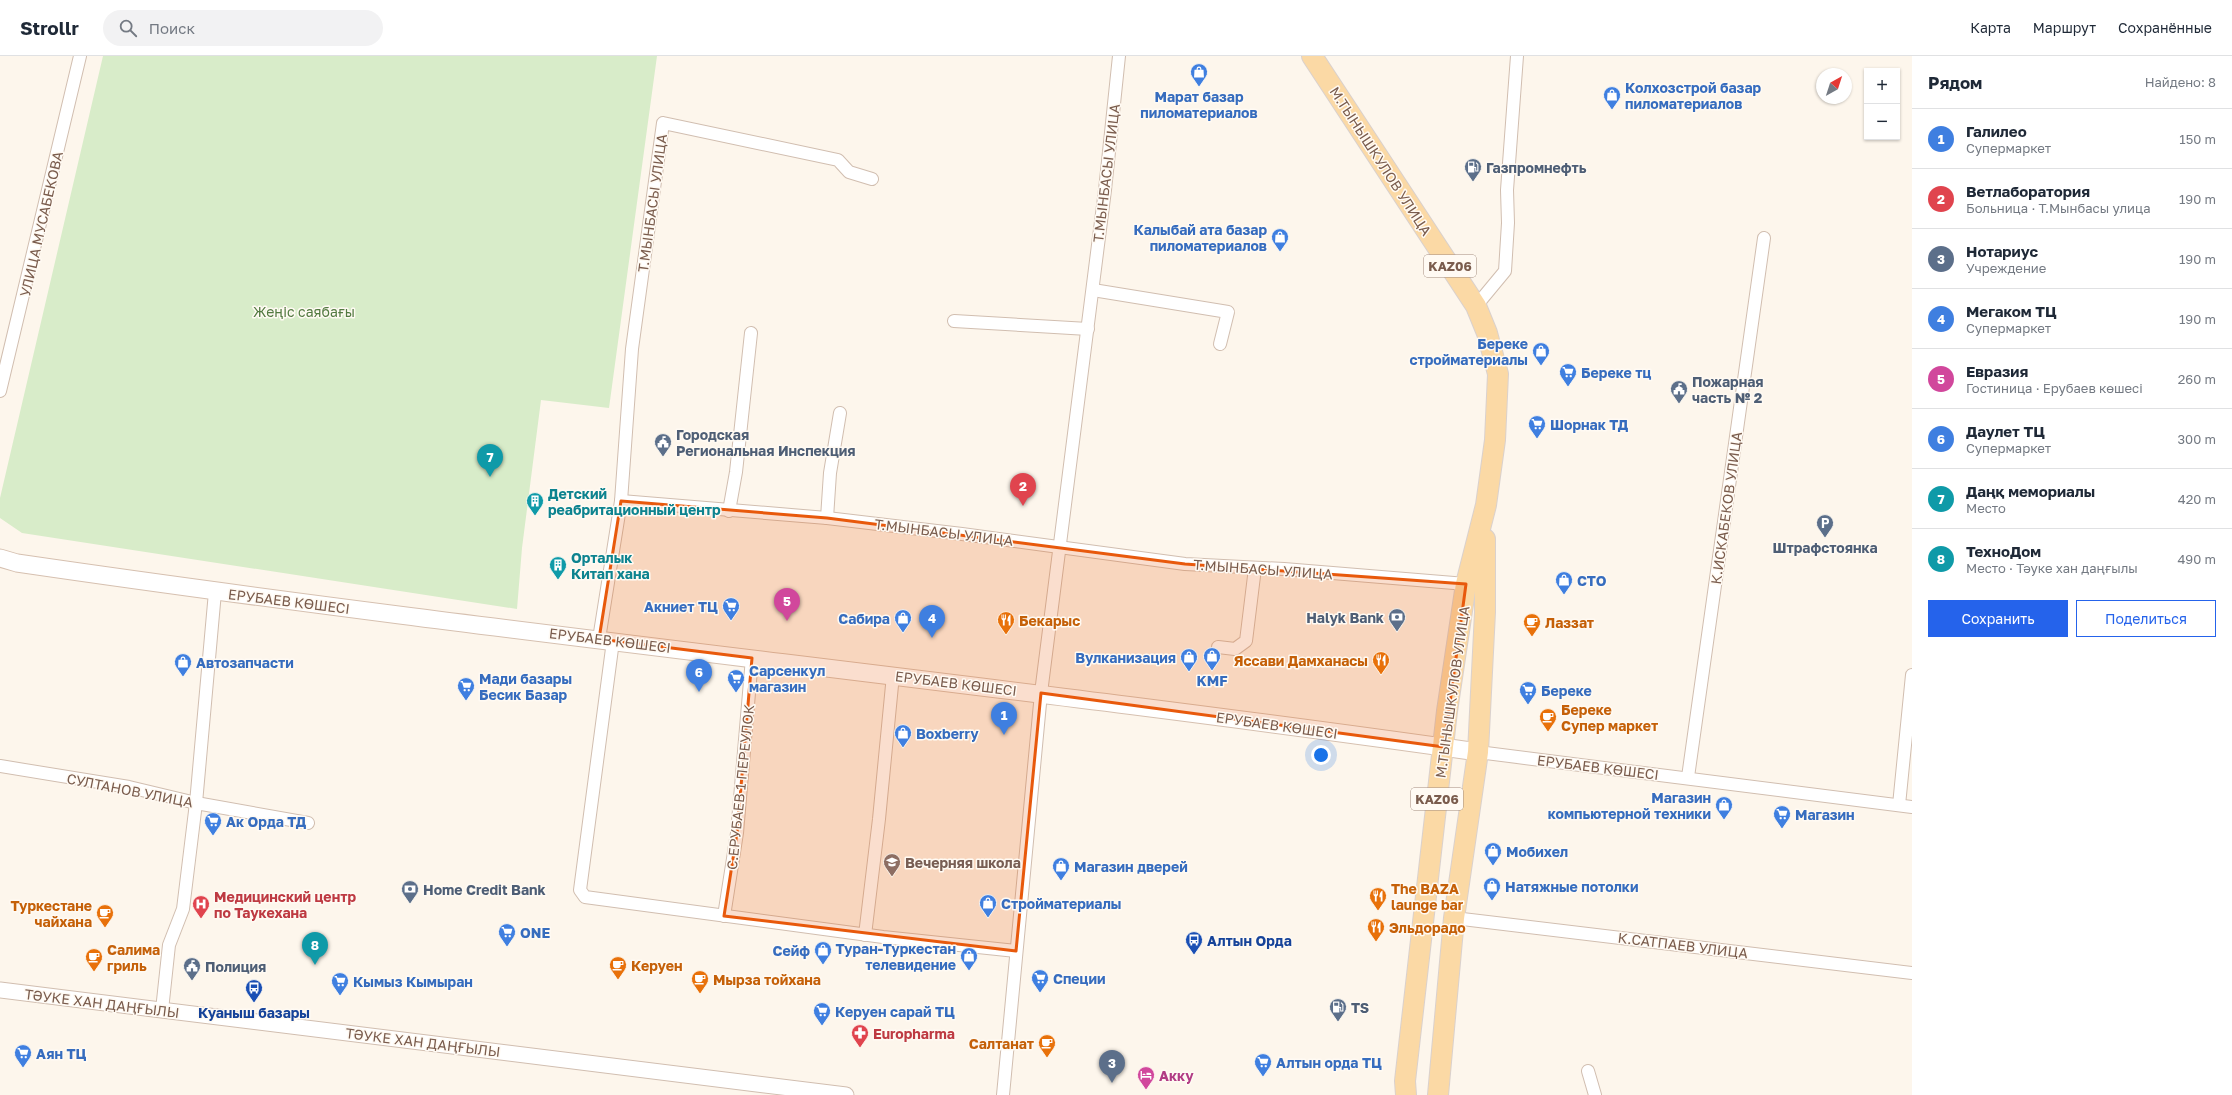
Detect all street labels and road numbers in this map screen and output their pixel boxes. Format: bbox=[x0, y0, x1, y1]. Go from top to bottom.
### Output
street label: М.ТЫНЫШКУЛОВ УЛИЦА bbox=[1327, 83, 1436, 239]
street label: Т.МЫНБАСЫ УЛИЦА bbox=[1089, 102, 1123, 243]
street label: Т.МЫНБАСЫ УЛИЦА bbox=[634, 132, 670, 273]
street label: УЛИЦА МУСАБЕКОВА bbox=[16, 149, 66, 299]
road number: KАZ06 bbox=[1424, 255, 1476, 277]
street label: К.ИСКАБЕКОВ УЛИЦА bbox=[1707, 430, 1745, 585]
street label: Т.МЫНБАСЫ УЛИЦА bbox=[874, 515, 1015, 549]
street label: Т.МЫНБАСЫ УЛИЦА bbox=[1193, 556, 1334, 582]
street label: ЕРУБАЕВ КӨШЕСІ bbox=[227, 585, 351, 617]
street label: М.ТЫНЫШКУЛОВ УЛИЦА bbox=[1431, 604, 1473, 779]
street label: ЕРУБАЕВ КӨШЕСІ bbox=[548, 624, 672, 656]
street label: ЕРУБАЕВ КӨШЕСІ bbox=[894, 667, 1018, 699]
street label: С.ЕРУБАЕВ 1 ПЕРЕУЛОК bbox=[723, 703, 757, 870]
street label: ЕРУБАЕВ КӨШЕСІ bbox=[1215, 708, 1339, 742]
street label: ЕРУБАЕВ КӨШЕСІ bbox=[1536, 751, 1660, 783]
street label: СУЛТАНОВ УЛИЦА bbox=[65, 769, 195, 811]
road number: KАZ06 bbox=[1411, 788, 1463, 810]
street label: К.САТПАЕВ УЛИЦА bbox=[1617, 929, 1750, 961]
street label: ТӘУКЕ ХАН ДАҢҒЫЛЫ bbox=[24, 985, 180, 1021]
street label: ТӘУКЕ ХАН ДАҢҒЫЛЫ bbox=[345, 1024, 501, 1060]

